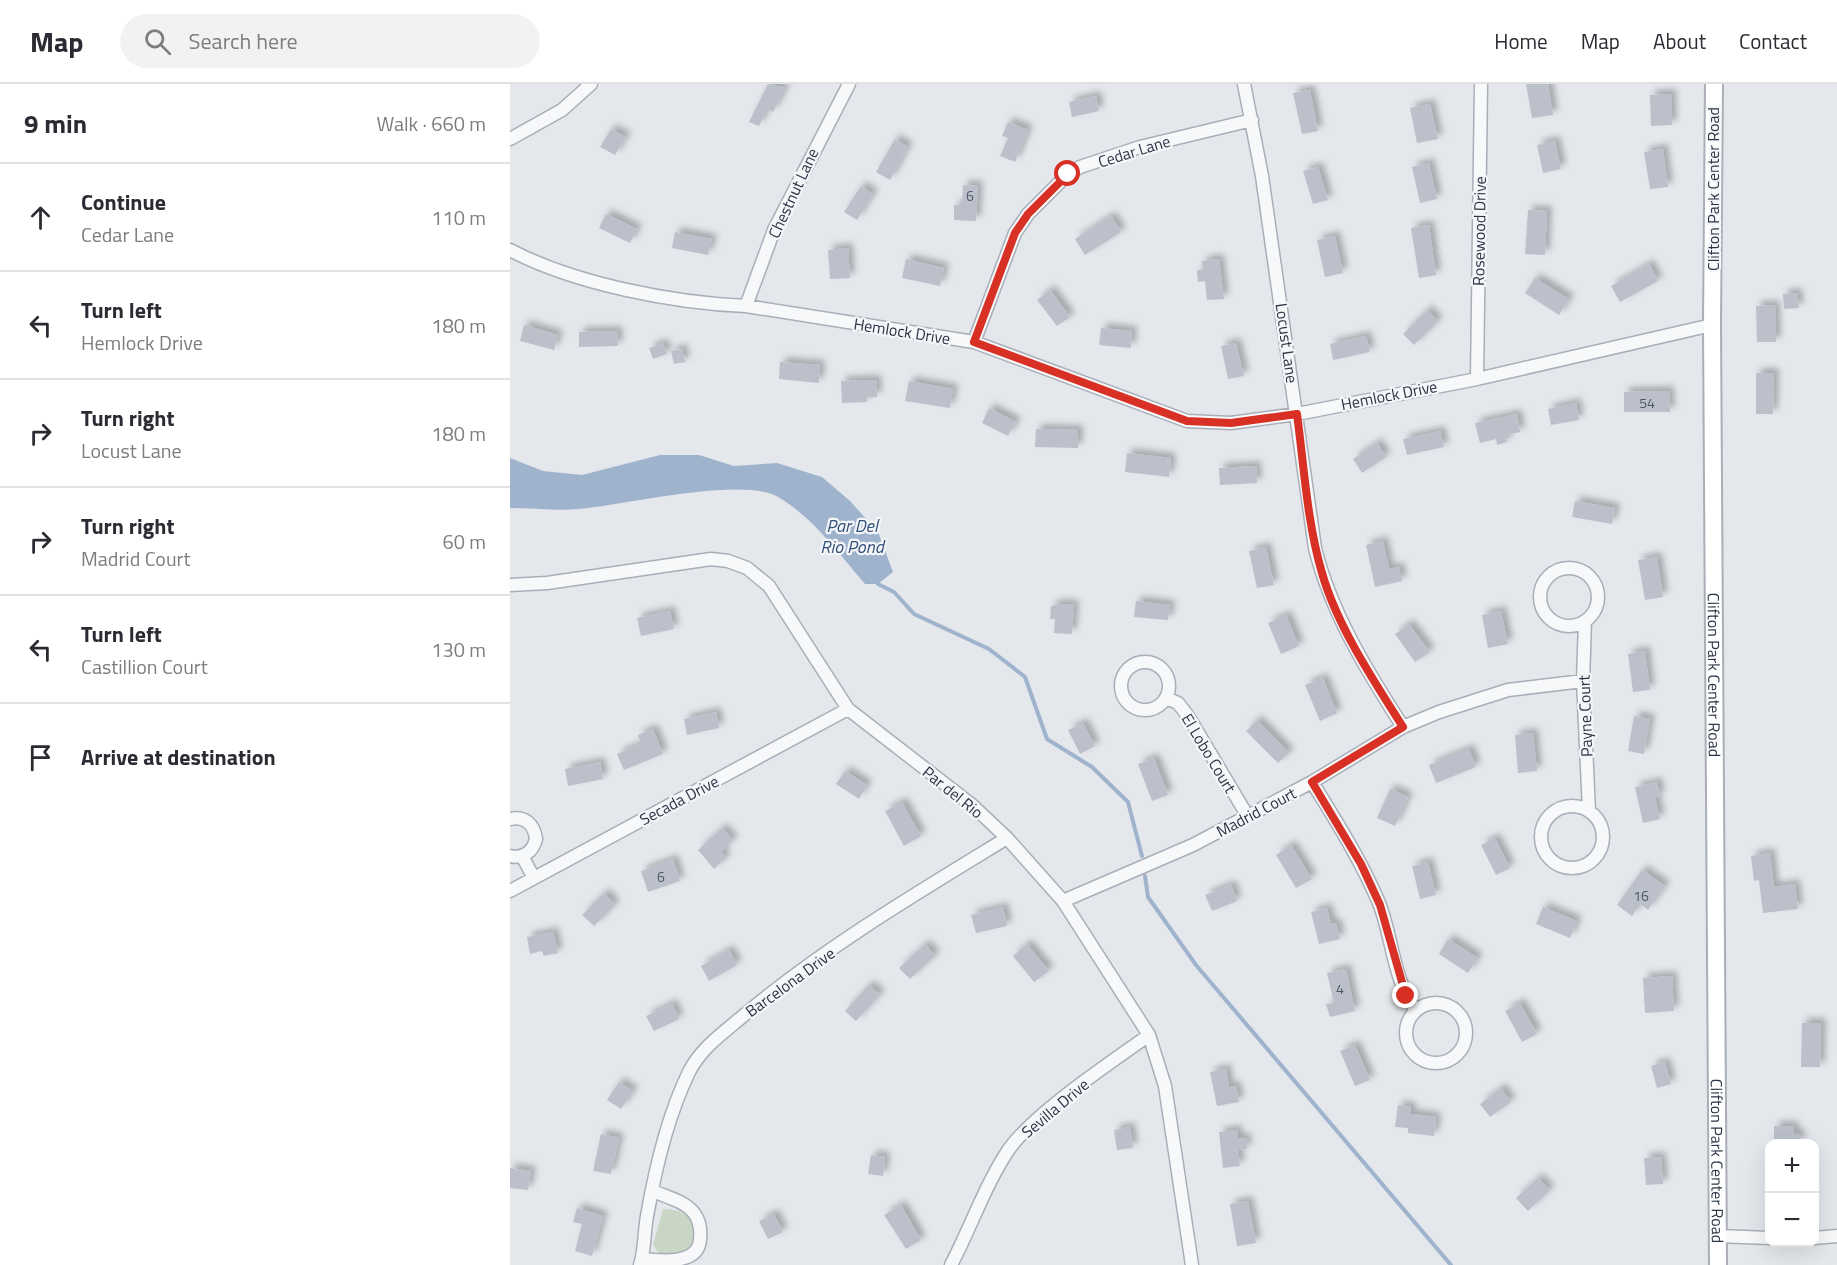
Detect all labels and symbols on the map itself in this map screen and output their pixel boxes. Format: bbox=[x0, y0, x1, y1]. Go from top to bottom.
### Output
street label: Clifton Park Center Road bbox=[1701, 107, 1725, 271]
street label: Cedar Lane bbox=[1095, 129, 1173, 173]
street label: Chestnut Lane bbox=[762, 144, 824, 242]
route start bbox=[1054, 160, 1080, 186]
street label: Rosewood Drive bbox=[1466, 176, 1492, 286]
house number: 6 bbox=[966, 185, 974, 206]
street label: Locust Lane bbox=[1270, 302, 1304, 384]
street label: Hemlock Drive bbox=[852, 312, 952, 350]
street label: Hemlock Drive bbox=[1339, 374, 1439, 416]
house number: 54 bbox=[1639, 392, 1655, 413]
water label: Par Del Rio Pond bbox=[820, 512, 886, 560]
street label: Clifton Park Center Road bbox=[1702, 593, 1727, 757]
street label: Payne Court bbox=[1572, 674, 1598, 757]
street label: El Lobo Court bbox=[1176, 709, 1242, 798]
street label: Par del Rio bbox=[917, 760, 989, 824]
street label: Secada Drive bbox=[635, 769, 723, 831]
street label: Madrid Court bbox=[1212, 781, 1301, 843]
house number: 6 bbox=[657, 866, 665, 887]
house number: 16 bbox=[1633, 885, 1649, 906]
street label: Barcelona Drive bbox=[740, 941, 840, 1023]
house number: 4 bbox=[1336, 978, 1344, 999]
route end bbox=[1392, 982, 1418, 1008]
street label: Sevilla Drive bbox=[1016, 1073, 1094, 1143]
street label: Clifton Park Center Road bbox=[1705, 1079, 1730, 1243]

